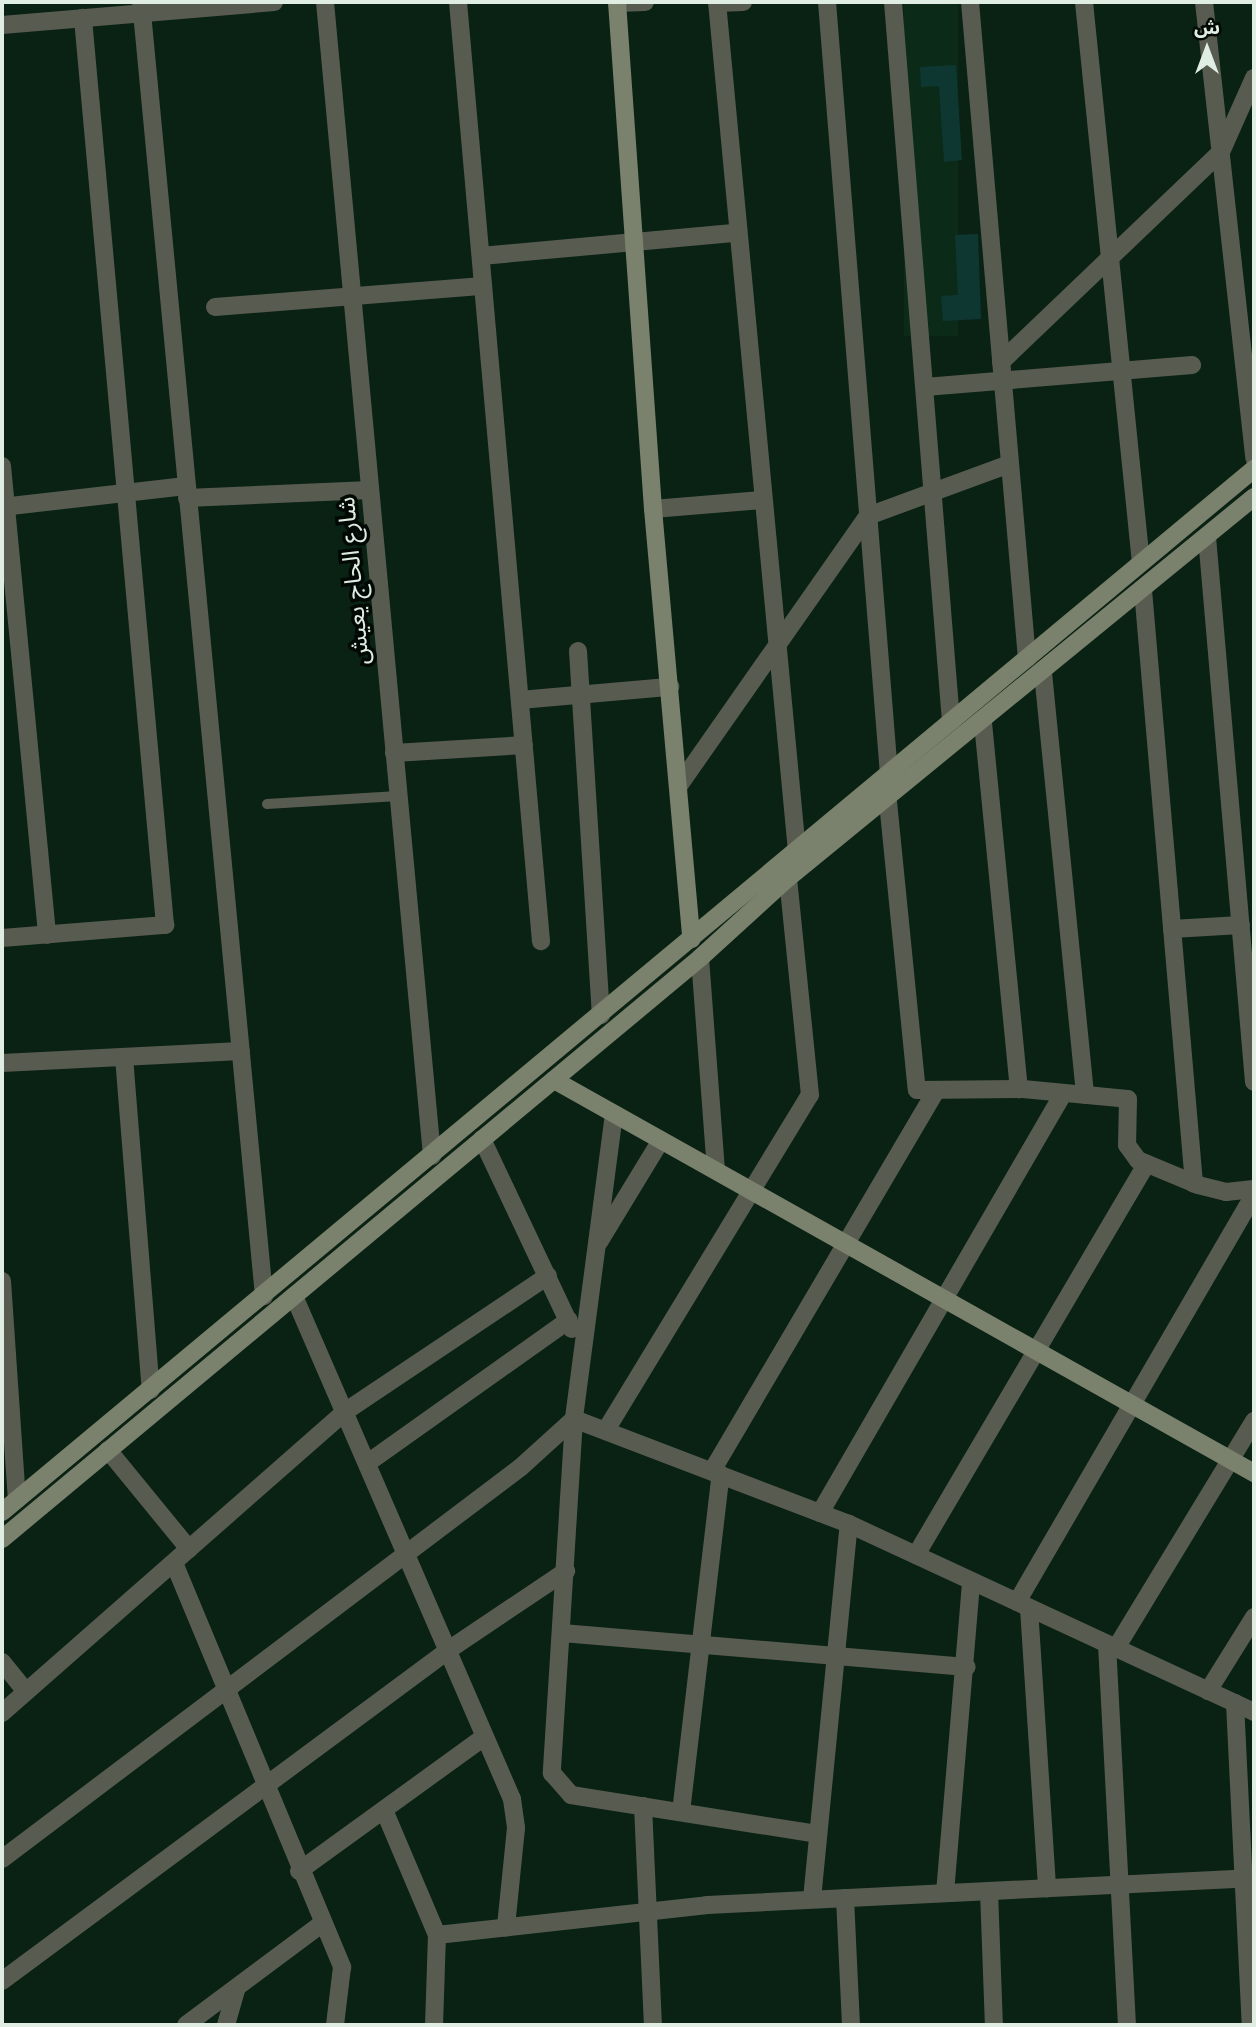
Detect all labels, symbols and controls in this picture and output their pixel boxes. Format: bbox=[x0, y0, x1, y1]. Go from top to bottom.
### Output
north arrow bbox=[1172, 14, 1242, 84]
text: ش bbox=[1194, 17, 1220, 38]
street label: شارع الحاج يعيش bbox=[331, 496, 375, 666]

